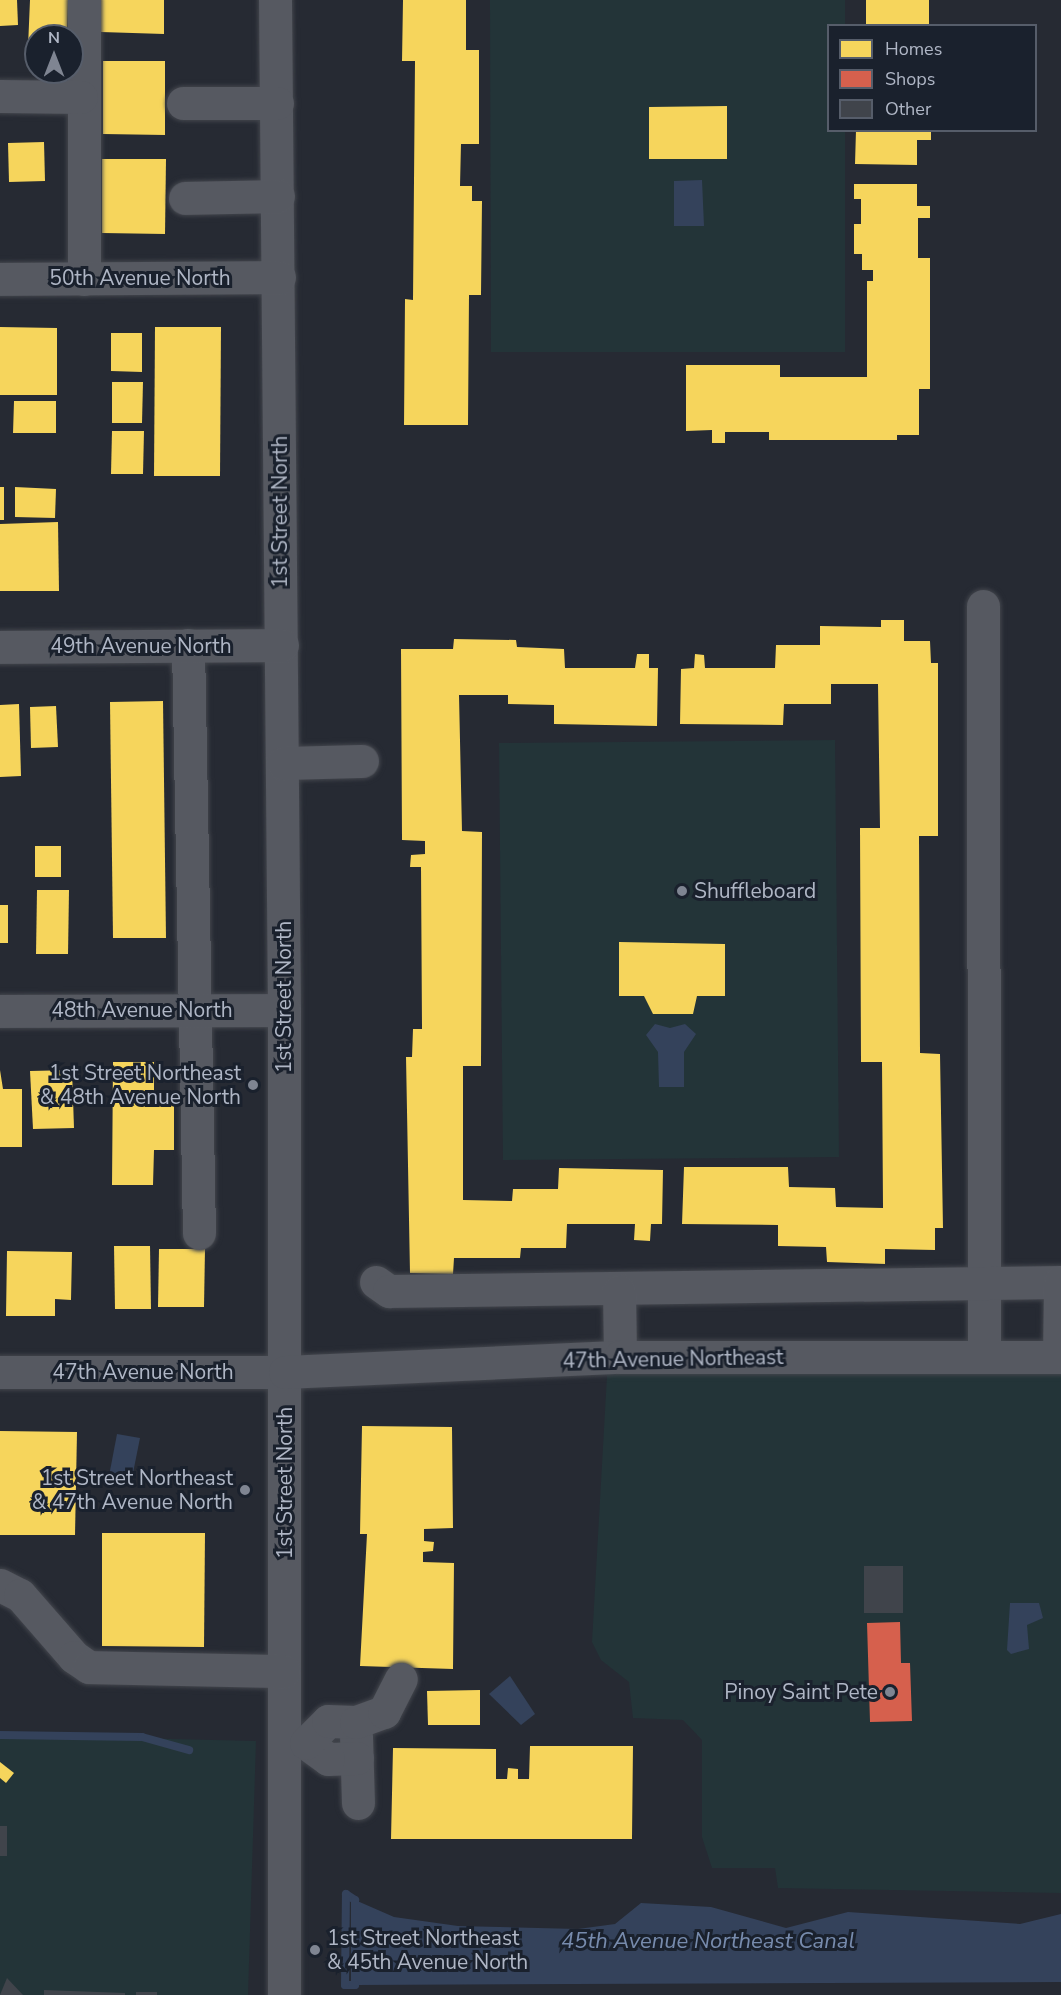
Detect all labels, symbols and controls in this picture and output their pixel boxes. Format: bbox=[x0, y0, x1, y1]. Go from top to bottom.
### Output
north arrow bbox=[24, 24, 84, 84]
legend bbox=[827, 24, 1037, 132]
text: N bbox=[48, 27, 60, 49]
text: Homes bbox=[885, 37, 942, 61]
text: Shops bbox=[885, 67, 935, 91]
text: Other bbox=[885, 97, 931, 121]
street label: 50th Avenue North bbox=[49, 265, 231, 291]
street label: 1st Street North bbox=[267, 436, 293, 588]
street label: 49th Avenue North bbox=[50, 633, 232, 659]
place label: Shuffleboard bbox=[694, 878, 816, 904]
marker: Shuffleboard bbox=[675, 884, 689, 898]
street label: 1st Street North bbox=[271, 921, 297, 1073]
street label: 48th Avenue North bbox=[51, 997, 233, 1023]
place label: 1st Street Northeast & 48th Avenue North bbox=[40, 1060, 241, 1110]
marker: 1st Street Northeast & 48th Avenue North bbox=[246, 1078, 260, 1092]
street label: 47th Avenue Northeast bbox=[562, 1344, 784, 1374]
street label: 47th Avenue North bbox=[52, 1359, 234, 1385]
street label: 1st Street North bbox=[272, 1407, 298, 1559]
place label: 1st Street Northeast & 47th Avenue North bbox=[32, 1465, 233, 1515]
marker: 1st Street Northeast & 47th Avenue North bbox=[238, 1483, 252, 1497]
place label: Pinoy Saint Pete bbox=[724, 1679, 878, 1705]
marker: Pinoy Saint Pete bbox=[883, 1685, 897, 1699]
place label: 1st Street Northeast & 45th Avenue North bbox=[327, 1925, 528, 1975]
water label: 45th Avenue Northeast Canal bbox=[561, 1929, 855, 1955]
marker: 1st Street Northeast & 45th Avenue North bbox=[308, 1943, 322, 1957]

